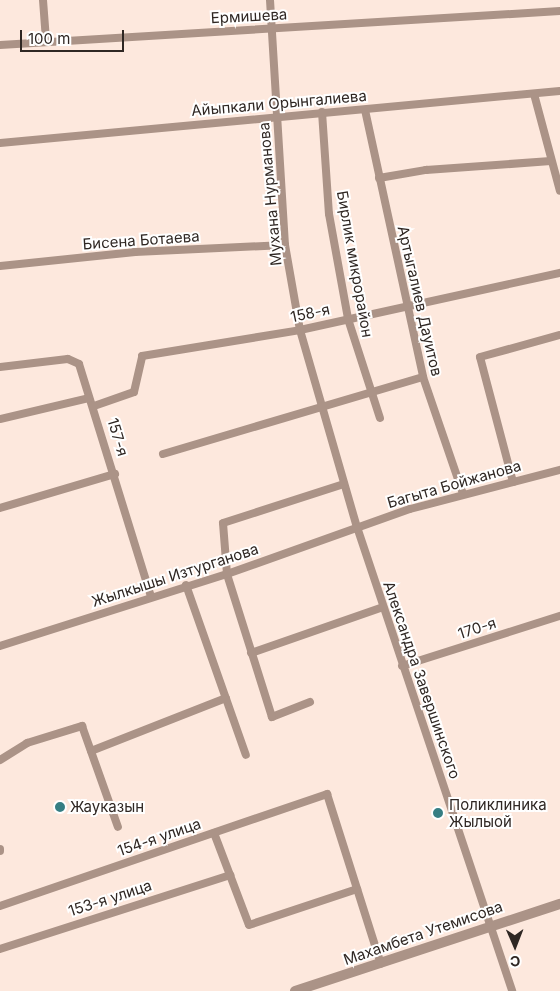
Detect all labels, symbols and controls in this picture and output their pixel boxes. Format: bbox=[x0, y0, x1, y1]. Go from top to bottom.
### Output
street label: Ермишева bbox=[210, 5, 288, 27]
scale bar bbox=[22, 20, 126, 52]
text: 100 m bbox=[28, 29, 70, 48]
street label: Айыпкали Орынгалиева bbox=[191, 86, 367, 120]
street label: Мухана Нурманова bbox=[255, 122, 285, 266]
street label: Бирлик микрорайон bbox=[333, 189, 377, 339]
street label: Артыгалиев Дауитов bbox=[394, 224, 446, 378]
street label: Бисена Ботаева bbox=[82, 227, 200, 253]
street label: 158-я bbox=[289, 300, 331, 326]
street label: 157-я bbox=[104, 416, 132, 458]
street label: Багыта Бойжанова bbox=[385, 456, 523, 512]
street label: Жылкышы Изтурганова bbox=[89, 540, 261, 610]
street label: Александра Завершинского bbox=[380, 579, 464, 781]
street label: 170-я bbox=[456, 613, 498, 643]
place label: Поликлиника Жылыой bbox=[449, 795, 547, 830]
place label: Жауказын bbox=[70, 798, 144, 816]
marker: Жауказын bbox=[54, 801, 66, 813]
marker: Поликлиника Жылыой bbox=[431, 806, 445, 820]
street label: 154-я улица bbox=[115, 814, 203, 860]
street label: 153-я улица bbox=[66, 876, 154, 920]
street label: Махамбета Утемисова bbox=[341, 897, 505, 969]
north arrow bbox=[490, 921, 540, 971]
text: С bbox=[510, 953, 521, 970]

